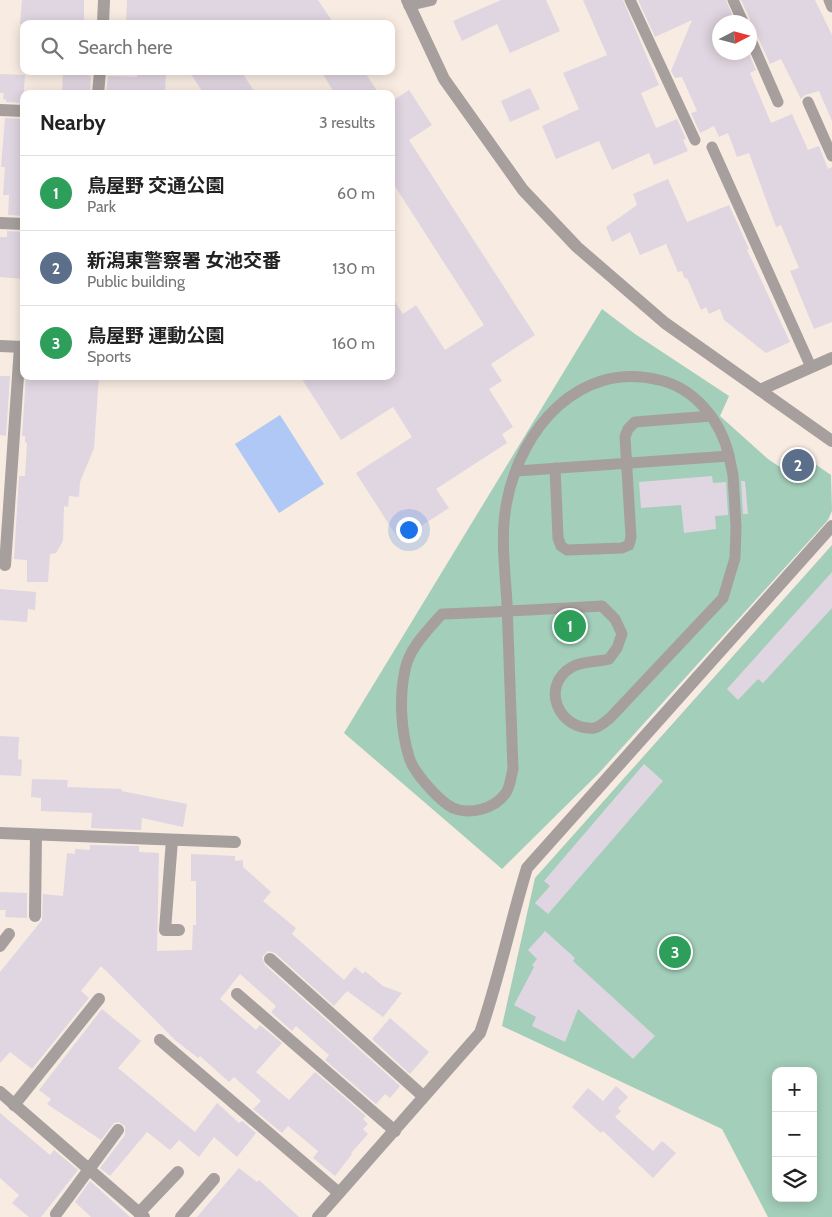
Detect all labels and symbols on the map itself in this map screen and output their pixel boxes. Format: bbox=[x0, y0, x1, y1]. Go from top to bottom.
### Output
north arrow bbox=[712, 15, 757, 60]
pin: 2 bbox=[782, 446, 814, 484]
your location bbox=[396, 517, 422, 543]
pin: 1 bbox=[554, 607, 586, 645]
pin: 3 bbox=[659, 933, 691, 971]

